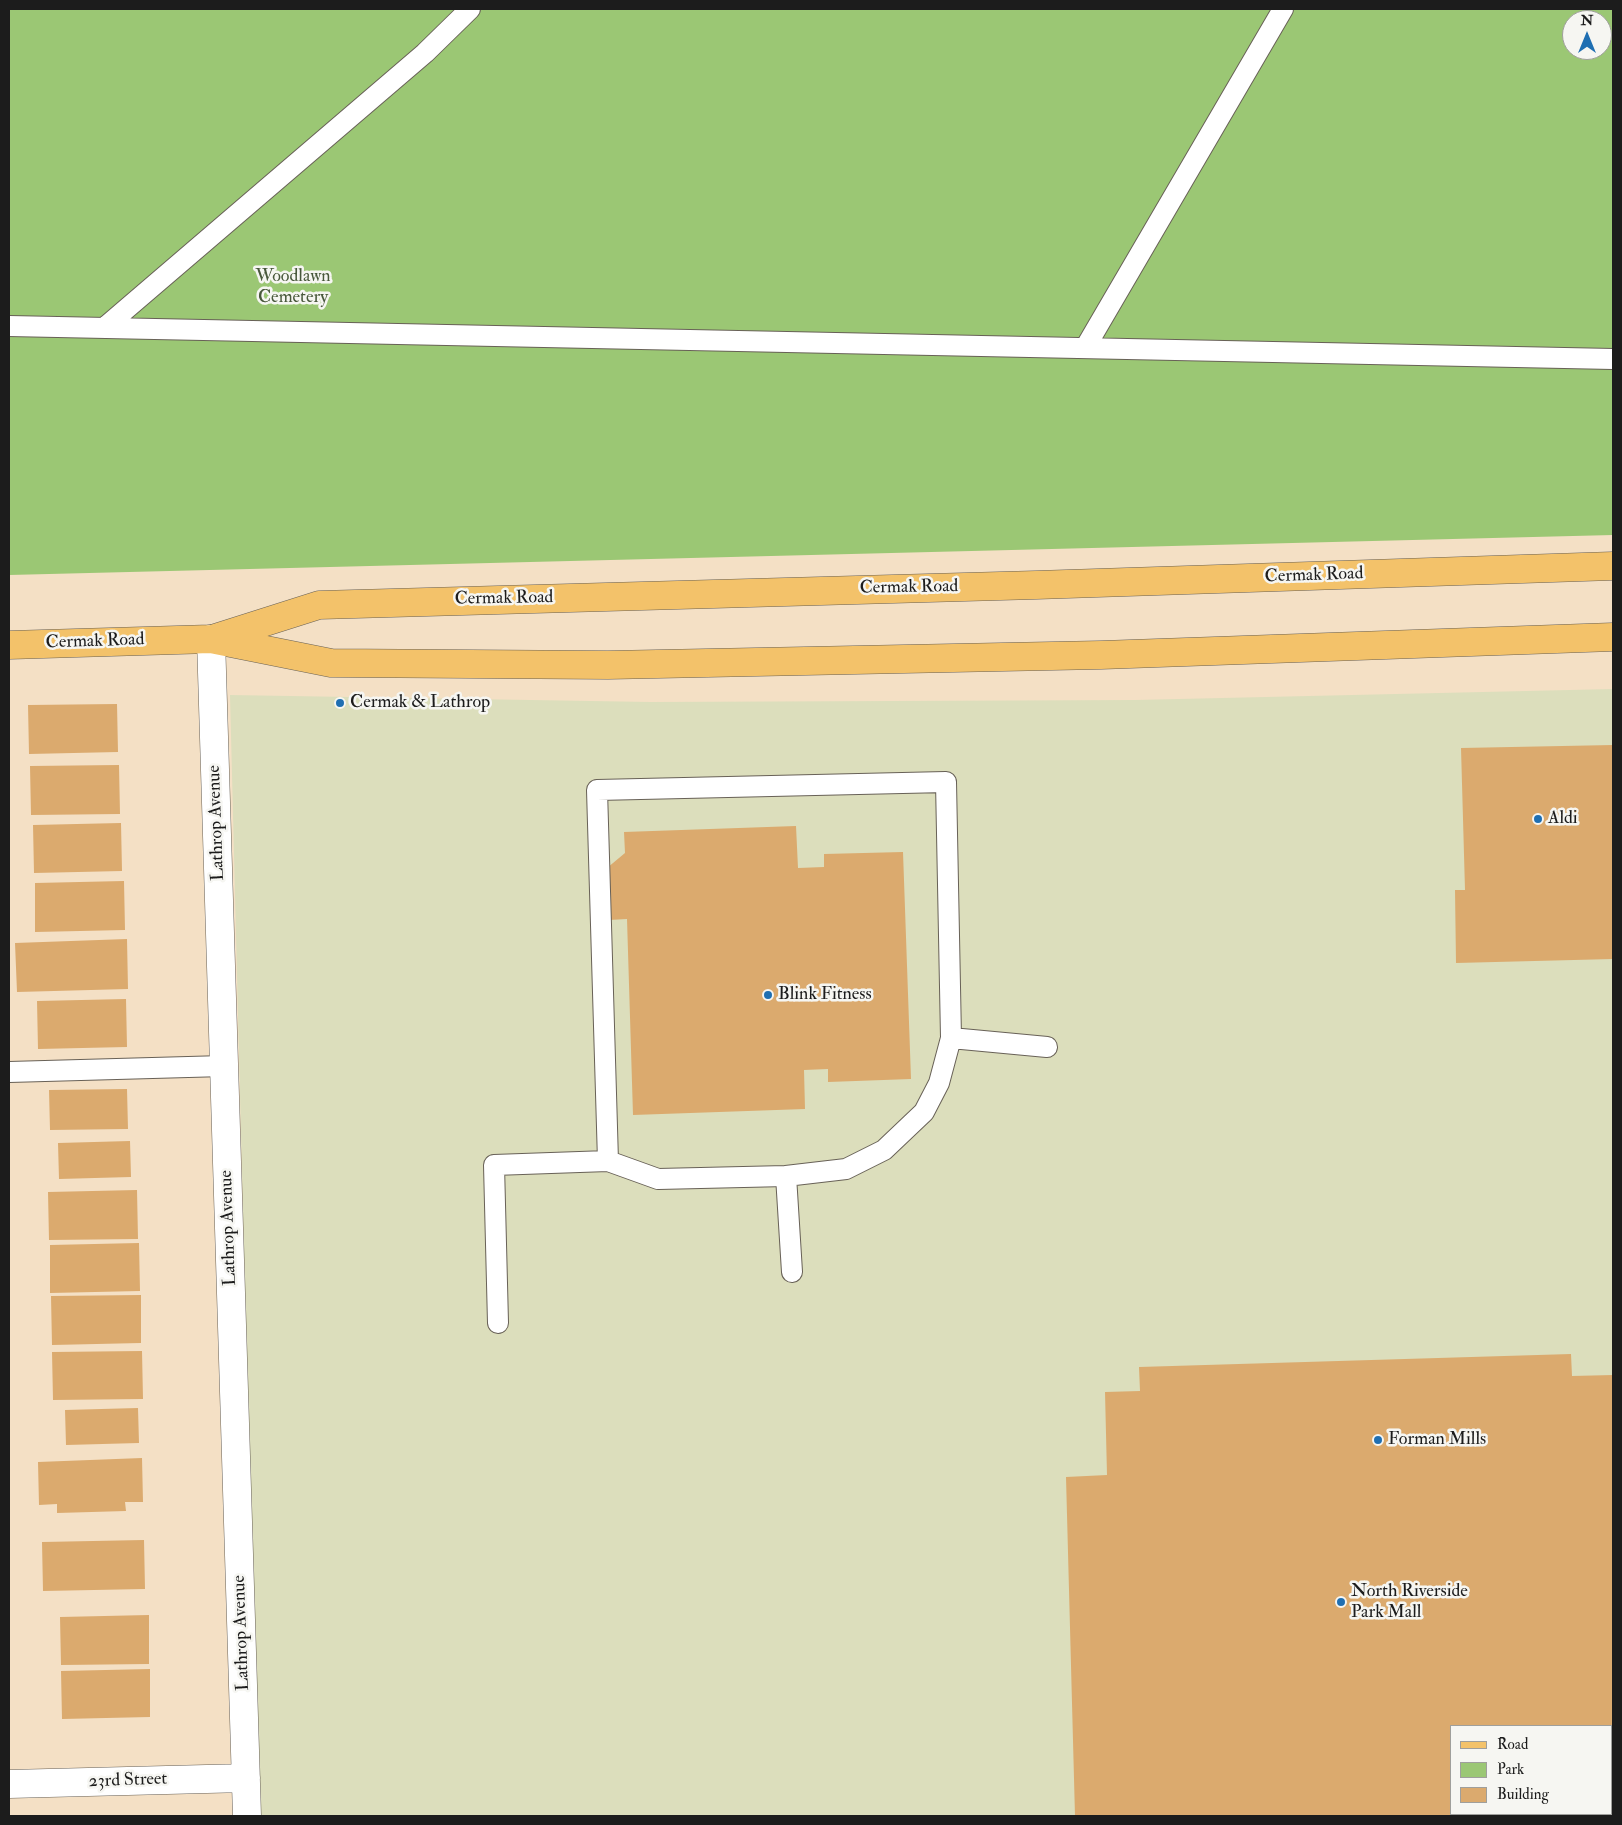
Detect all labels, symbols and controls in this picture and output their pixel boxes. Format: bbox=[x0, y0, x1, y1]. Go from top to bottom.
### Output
north arrow bbox=[1562, 10, 1612, 60]
text: N bbox=[1581, 12, 1593, 29]
park label: Woodlawn Cemetery bbox=[255, 266, 331, 308]
street label: Cermak Road bbox=[1264, 563, 1364, 589]
street label: Cermak Road bbox=[859, 576, 959, 600]
street label: Cermak Road bbox=[454, 587, 554, 611]
street label: Cermak Road bbox=[45, 629, 145, 655]
place label: Cermak & Lathrop bbox=[350, 692, 490, 714]
marker: Cermak & Lathrop bbox=[334, 697, 346, 709]
street label: Lathrop Avenue bbox=[204, 765, 230, 881]
place label: Aldi bbox=[1548, 808, 1578, 830]
marker: Aldi bbox=[1532, 813, 1544, 825]
place label: Blink Fitness bbox=[778, 984, 872, 1006]
marker: Blink Fitness bbox=[762, 989, 774, 1001]
street label: Lathrop Avenue bbox=[216, 1170, 242, 1286]
place label: Forman Mills bbox=[1388, 1429, 1486, 1451]
marker: Forman Mills bbox=[1372, 1434, 1384, 1446]
street label: Lathrop Avenue bbox=[229, 1575, 255, 1691]
place label: North Riverside Park Mall bbox=[1351, 1581, 1468, 1624]
marker: North Riverside Park Mall bbox=[1335, 1596, 1347, 1608]
legend bbox=[1450, 1725, 1612, 1815]
text: Road bbox=[1497, 1735, 1528, 1754]
text: Park bbox=[1497, 1760, 1524, 1779]
street label: 23rd Street bbox=[88, 1769, 168, 1793]
text: Building bbox=[1497, 1785, 1549, 1804]

